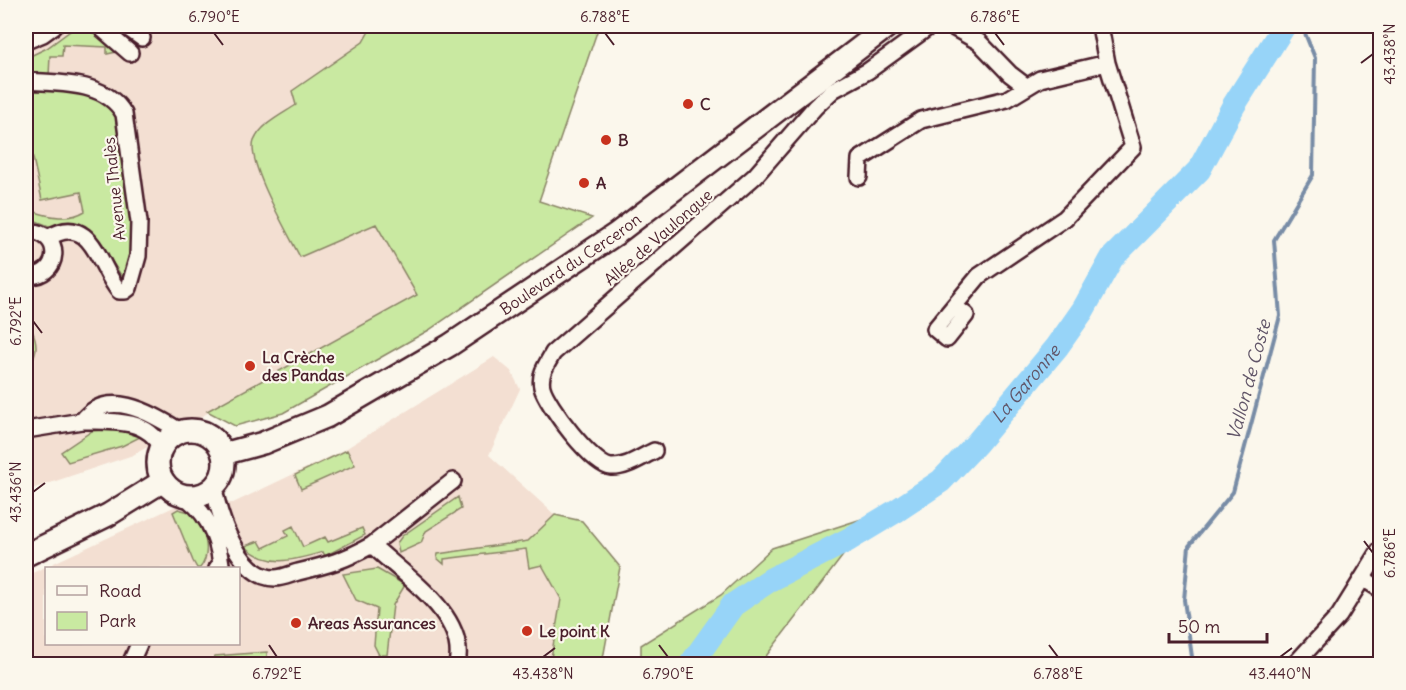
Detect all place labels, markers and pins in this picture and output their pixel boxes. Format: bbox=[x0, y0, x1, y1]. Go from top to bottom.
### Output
place label: C bbox=[700, 94, 711, 114]
marker: C bbox=[681, 97, 695, 111]
place label: B bbox=[618, 130, 629, 150]
marker: B bbox=[599, 133, 613, 147]
place label: A bbox=[596, 173, 606, 193]
marker: A bbox=[577, 176, 591, 190]
place label: La Crèche des Pandas bbox=[262, 347, 345, 385]
marker: La Crèche des Pandas bbox=[243, 359, 257, 373]
place label: Areas Assurances bbox=[308, 613, 436, 633]
marker: Areas Assurances bbox=[289, 616, 303, 630]
place label: Le point K bbox=[539, 621, 610, 642]
marker: Le point K bbox=[520, 624, 534, 638]

